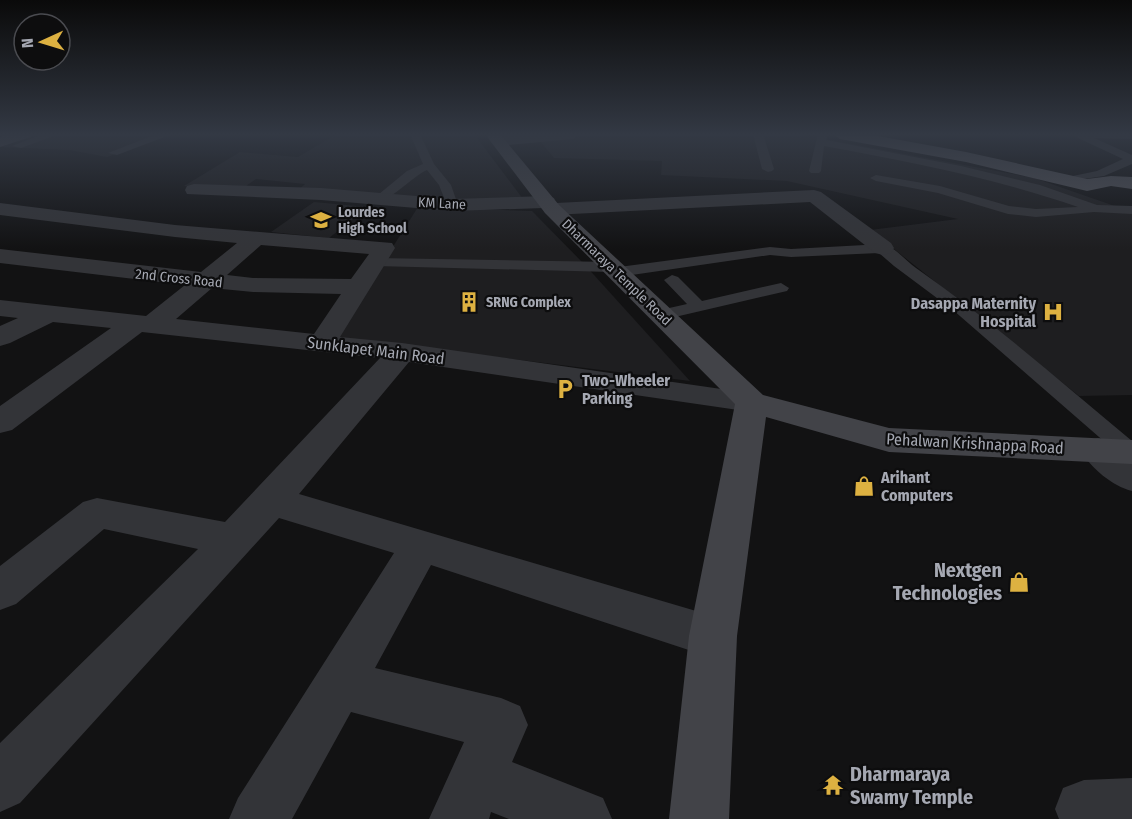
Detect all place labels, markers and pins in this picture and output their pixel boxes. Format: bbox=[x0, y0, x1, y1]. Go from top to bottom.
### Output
place label: Lourdes High School bbox=[338, 204, 407, 237]
school or university icon: Lourdes High School bbox=[309, 208, 333, 232]
building icon: SRNG Complex bbox=[457, 290, 481, 314]
place label: SRNG Complex bbox=[486, 294, 571, 311]
place label: Dasappa Maternity Hospital bbox=[911, 294, 1037, 331]
hospital icon: Dasappa Maternity Hospital bbox=[1041, 300, 1065, 324]
place label: Two-Wheeler Parking bbox=[582, 371, 670, 408]
parking icon: Two-Wheeler Parking bbox=[553, 377, 577, 401]
place label: Arihant Computers bbox=[880, 468, 953, 505]
shop icon: Arihant Computers bbox=[852, 474, 876, 498]
place label: Nextgen Technologies bbox=[893, 558, 1002, 605]
shop icon: Nextgen Technologies bbox=[1007, 570, 1031, 594]
place label: Dharmaraya Swamy Temple bbox=[850, 762, 973, 809]
temple icon: Dharmaraya Swamy Temple bbox=[821, 773, 845, 797]

